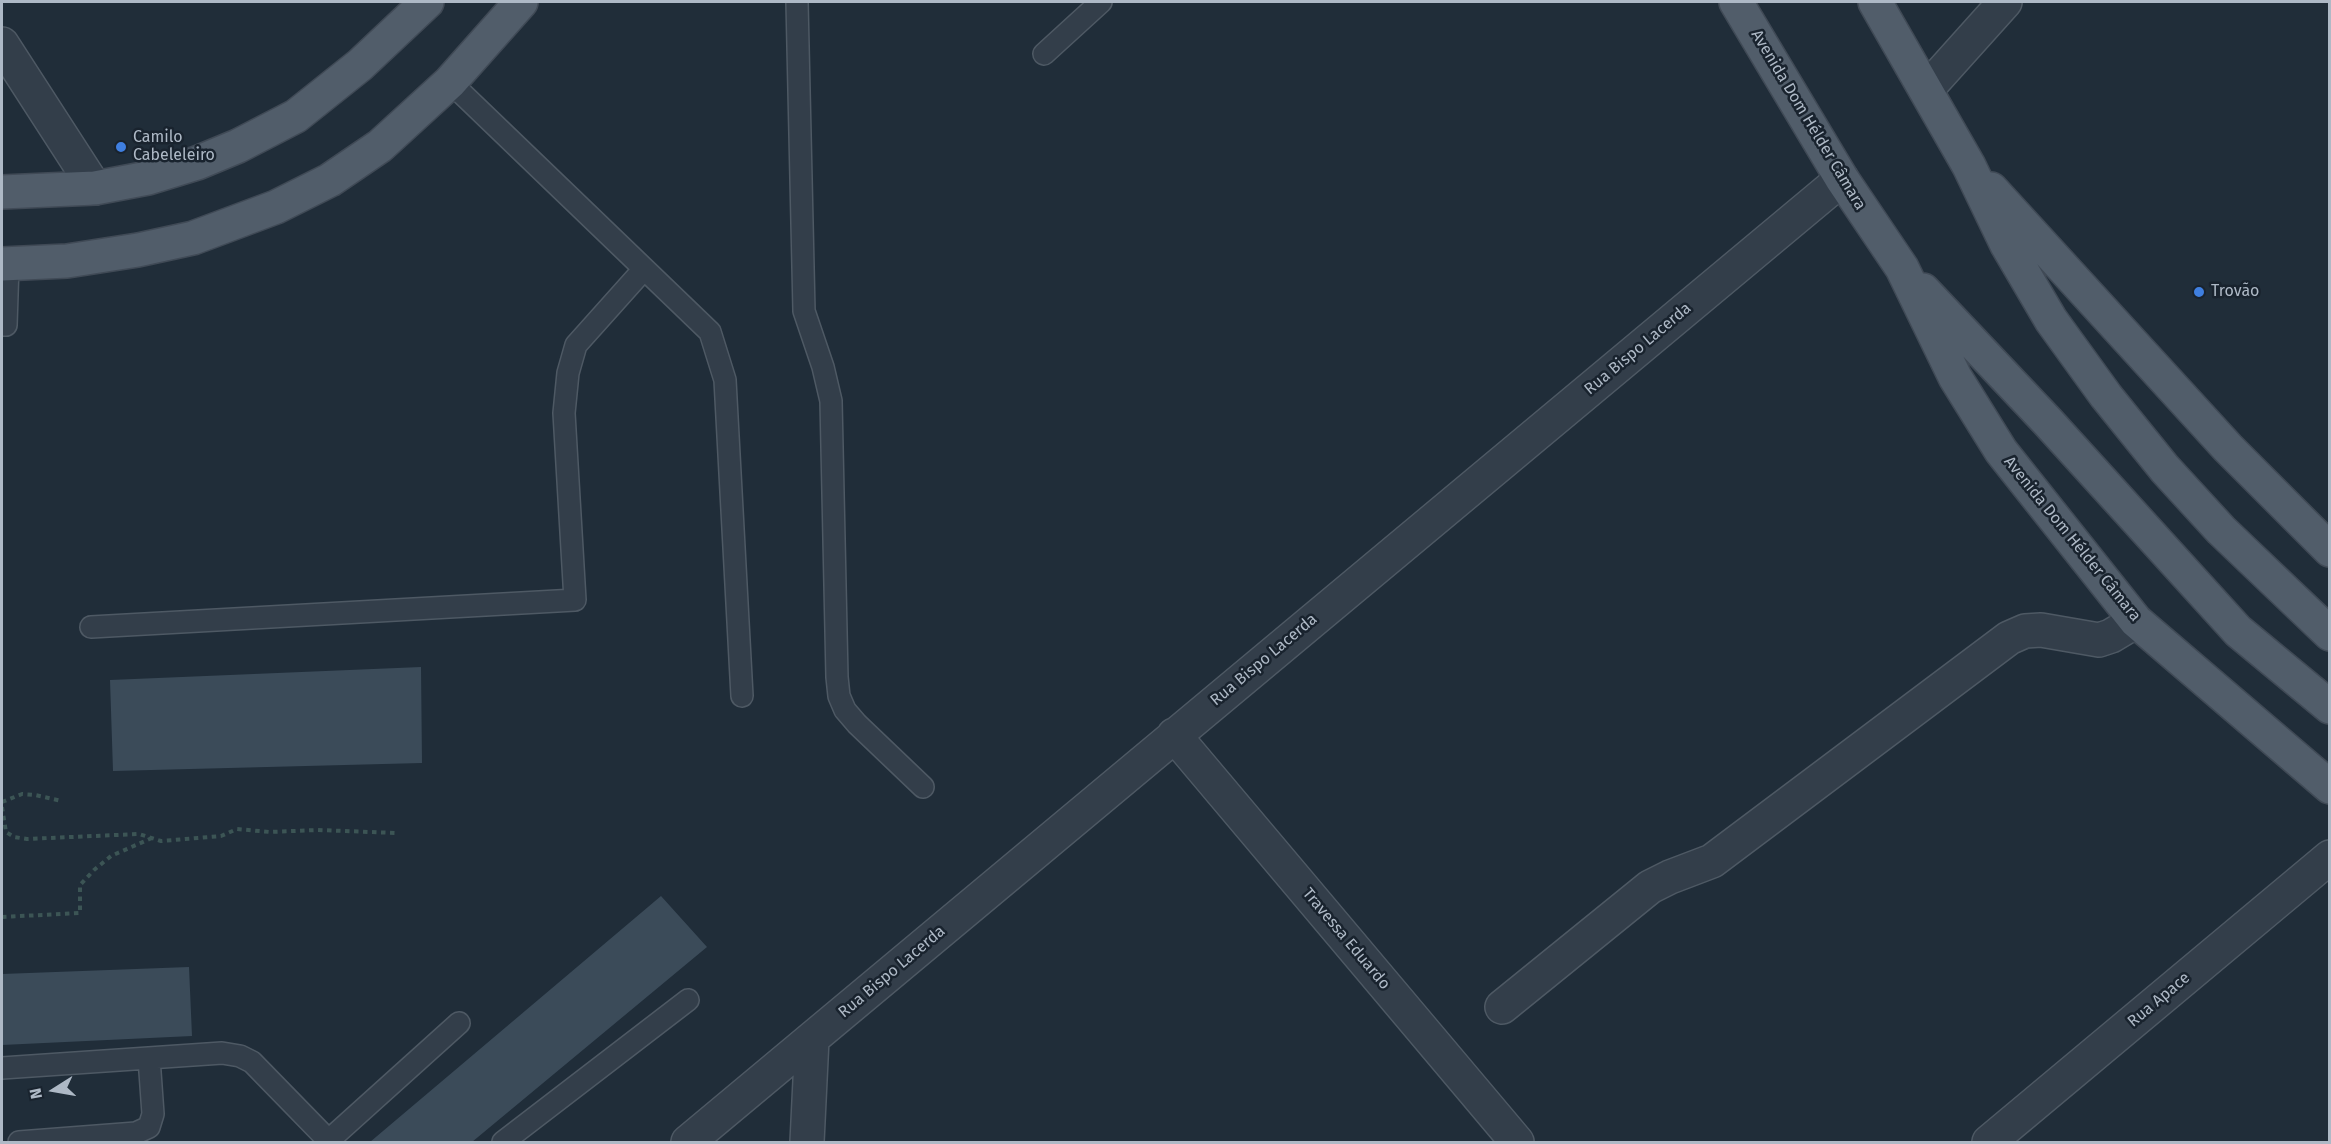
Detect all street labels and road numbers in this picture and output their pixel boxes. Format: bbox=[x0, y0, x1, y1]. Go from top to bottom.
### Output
street label: Avenida Dom Hélder Câmara bbox=[1747, 26, 1869, 214]
street label: Rua Bispo Lacerda bbox=[1581, 299, 1695, 399]
street label: Avenida Dom Hélder Câmara bbox=[1999, 453, 2145, 625]
street label: Rua Bispo Lacerda bbox=[1207, 610, 1321, 710]
street label: Travessa Eduardo bbox=[1298, 884, 1394, 994]
street label: Rua Bispo Lacerda bbox=[835, 922, 949, 1022]
street label: Rua Apace bbox=[2124, 968, 2194, 1032]

